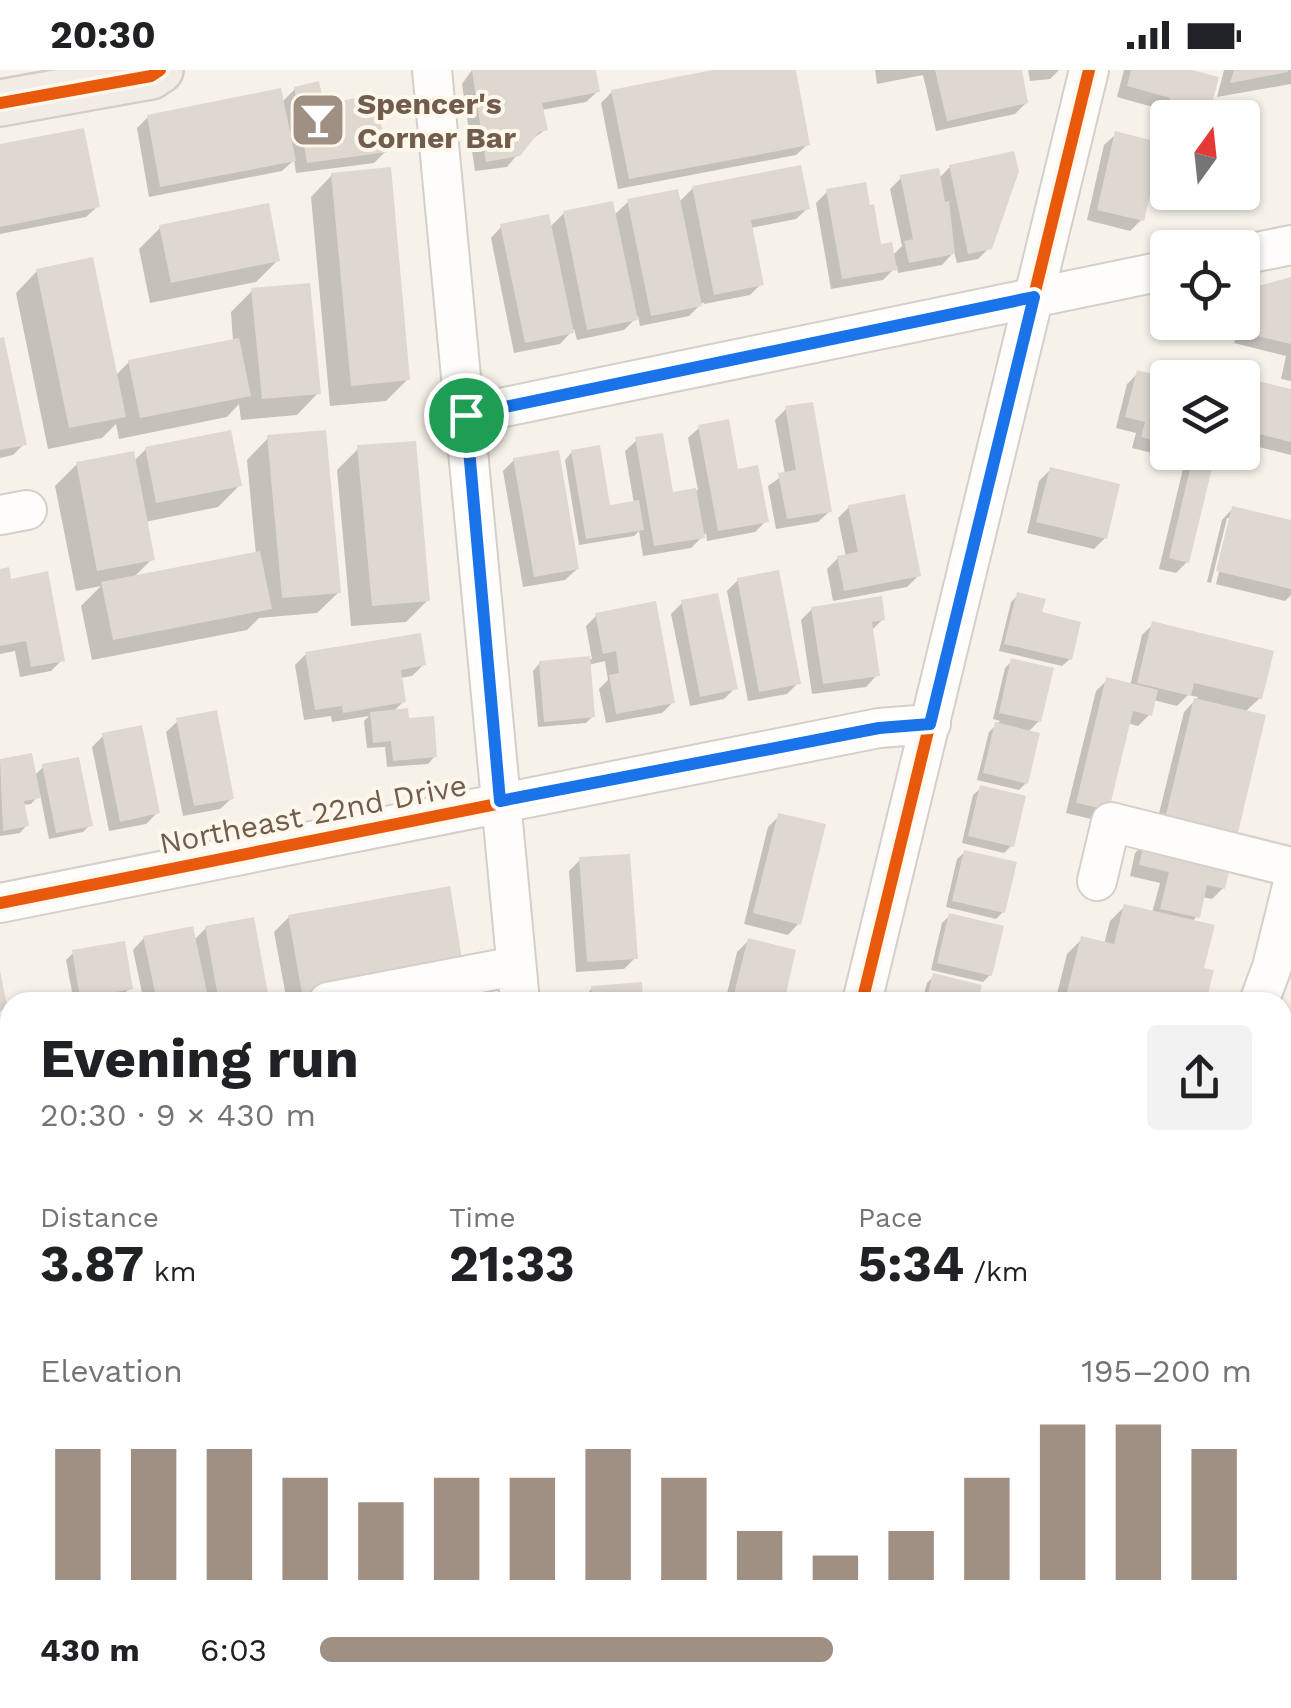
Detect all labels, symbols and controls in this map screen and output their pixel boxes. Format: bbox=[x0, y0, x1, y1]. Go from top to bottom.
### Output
text: 20:30 bbox=[50, 13, 156, 57]
place label: Spencer's Corner Bar bbox=[357, 86, 516, 155]
bar icon: Spencer's Corner Bar bbox=[288, 90, 348, 150]
north arrow bbox=[1150, 100, 1260, 210]
map controls bbox=[1150, 100, 1260, 470]
button: locate bbox=[1150, 230, 1260, 340]
button: layers bbox=[1150, 360, 1260, 470]
pin bbox=[424, 373, 509, 458]
icon: arrive bbox=[439, 388, 494, 443]
street label: Northeast 22nd Drive bbox=[156, 767, 470, 861]
button: share bbox=[1147, 1025, 1252, 1130]
text: Evening run bbox=[40, 1026, 359, 1090]
text: 20:30 · 9 × 430 m bbox=[40, 1096, 316, 1134]
text: Distance bbox=[40, 1201, 159, 1234]
text: Time bbox=[449, 1201, 516, 1234]
text: Pace bbox=[858, 1201, 923, 1234]
text: 3.87 bbox=[40, 1234, 144, 1293]
text: 21:33 bbox=[449, 1234, 575, 1293]
text: 5:34 bbox=[858, 1234, 964, 1293]
text: km bbox=[144, 1255, 196, 1288]
text: /km bbox=[964, 1255, 1029, 1288]
text: Elevation bbox=[40, 1352, 183, 1390]
text: 195–200 m bbox=[1081, 1352, 1252, 1390]
text: 430 m bbox=[40, 1631, 140, 1669]
text: 6:03 bbox=[200, 1631, 267, 1669]

